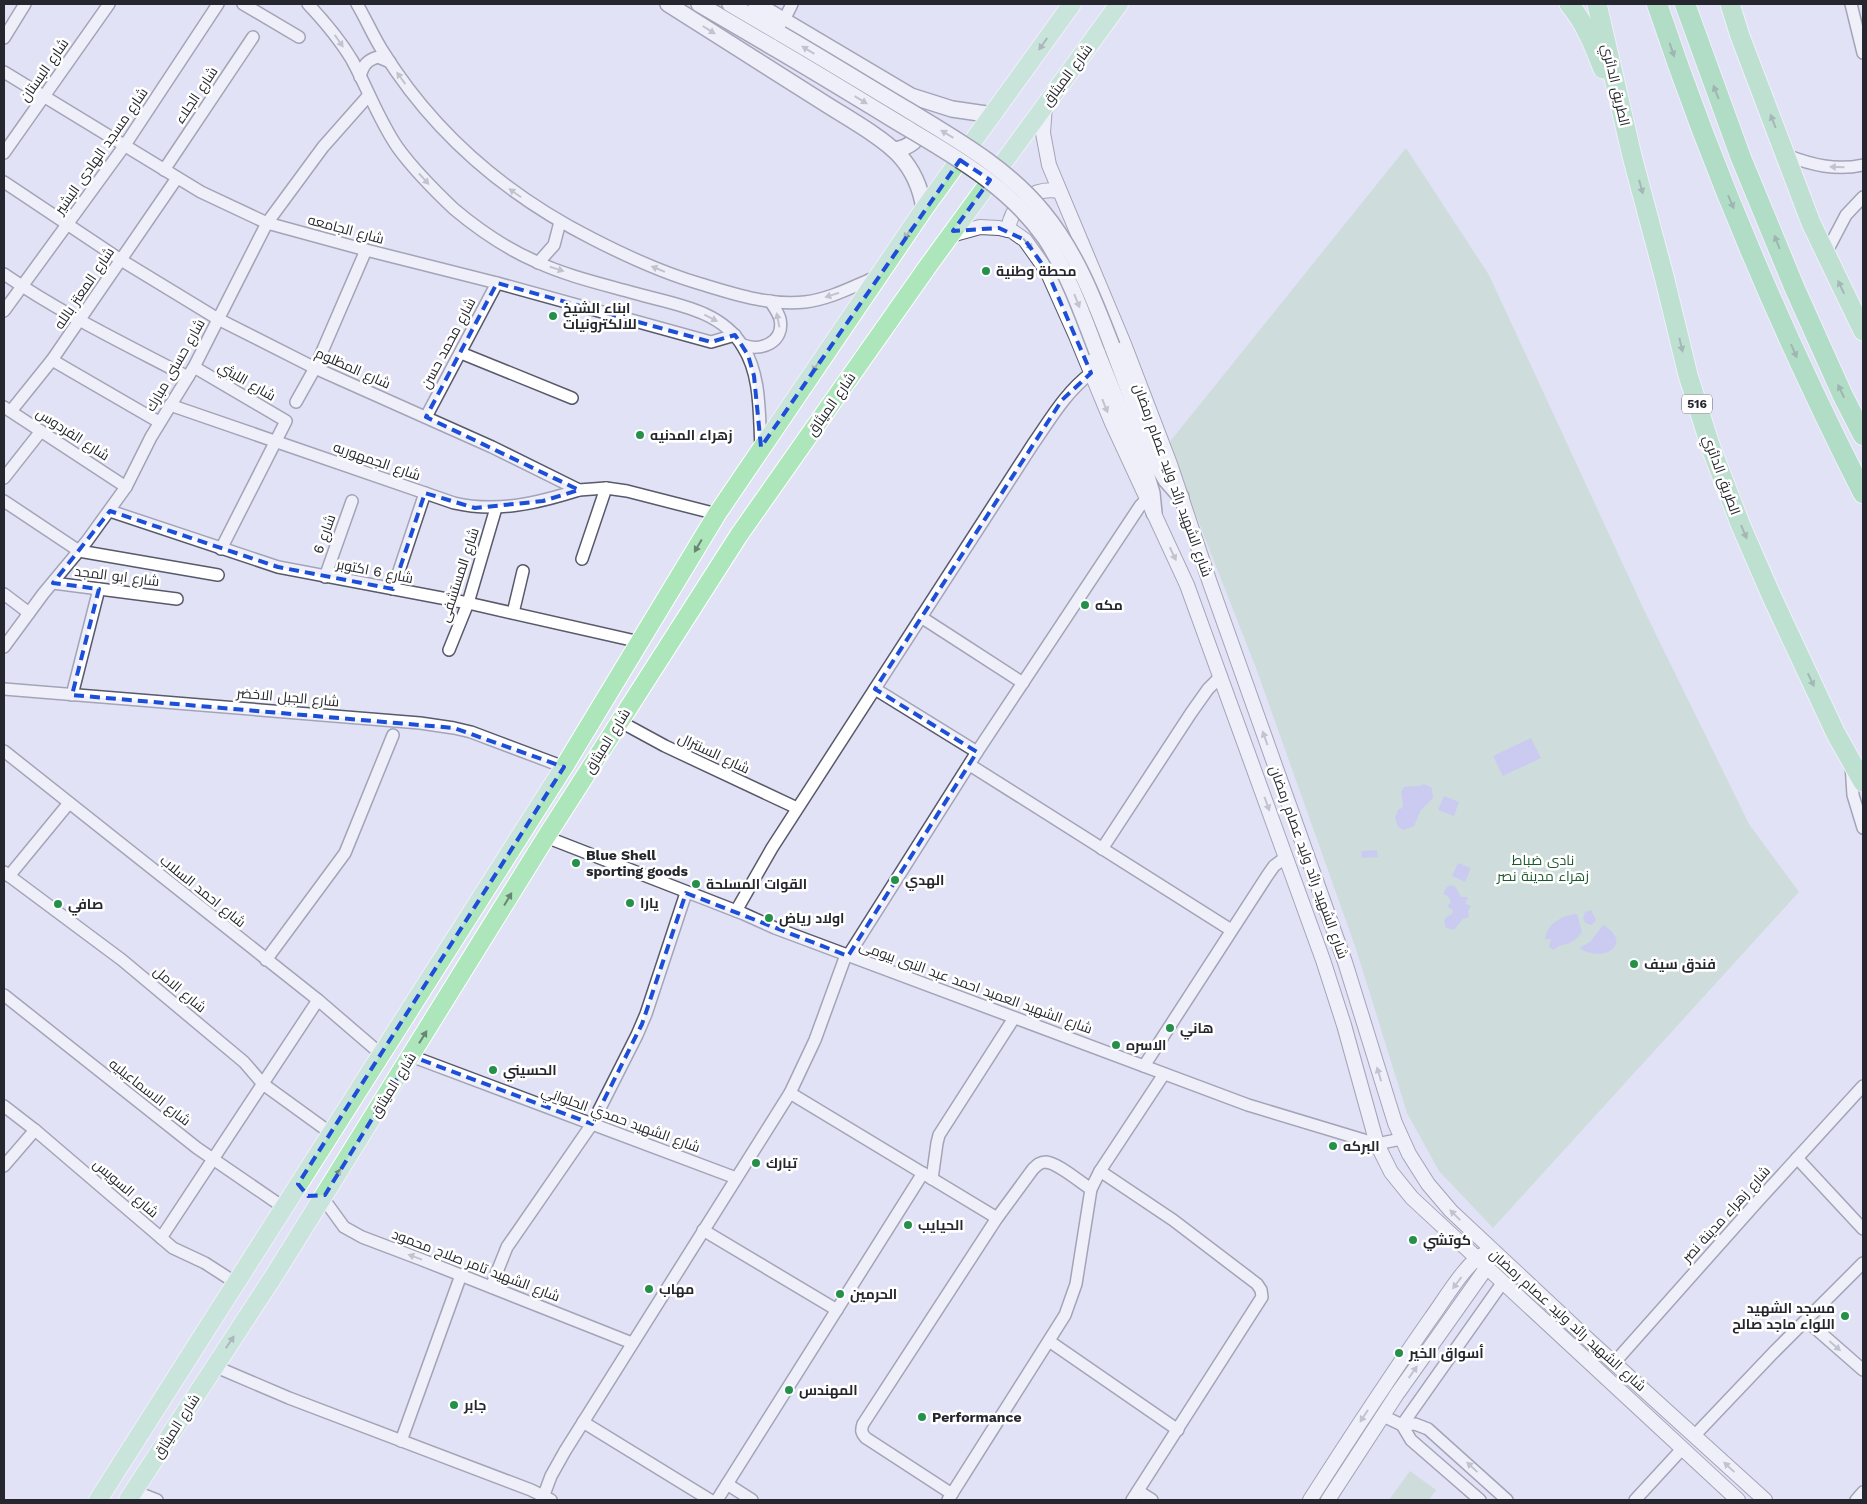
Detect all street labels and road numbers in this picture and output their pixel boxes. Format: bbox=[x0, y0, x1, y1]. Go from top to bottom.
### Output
street label: شارع البستان bbox=[16, 35, 72, 105]
street label: شارع الميثاق bbox=[1039, 41, 1096, 110]
street label: الطريق الدائري bbox=[1595, 42, 1633, 129]
street label: شارع الجلاء bbox=[171, 64, 222, 127]
street label: شارع مسجد الهادى البشير bbox=[51, 85, 152, 219]
street label: شارع الجامعه bbox=[306, 211, 386, 248]
street label: شارع المعتز بالله bbox=[51, 244, 118, 332]
street label: شارع محمد حسن bbox=[417, 295, 480, 392]
street label: شارع حسنى مبارك bbox=[142, 316, 209, 414]
street label: شارع المظلوم bbox=[312, 344, 393, 394]
street label: شارع الليثي bbox=[214, 358, 278, 407]
street label: شارع الميثاق bbox=[803, 369, 859, 439]
street label: شارع الشهيد رائد وليد عصام رمضان bbox=[1129, 381, 1215, 579]
road number: 516 bbox=[1682, 394, 1712, 414]
street label: شارع الفردوس bbox=[33, 404, 113, 464]
street label: الطريق الدائري bbox=[1696, 433, 1744, 518]
street label: شارع الجمهوريه bbox=[331, 439, 423, 484]
street label: شارع 6 bbox=[310, 512, 339, 556]
street label: شارع المستشفى bbox=[436, 526, 483, 625]
street label: شارع 6 اكتوبر bbox=[334, 556, 415, 587]
street label: شارع ابو المجد bbox=[74, 563, 160, 590]
street label: شارع الجبل الاخضر bbox=[235, 684, 340, 710]
street label: شارع الميثاق bbox=[581, 706, 634, 777]
street label: شارع السنترال bbox=[675, 729, 752, 777]
street label: شارع الشهيد رائد وليد عصام رمضان bbox=[1265, 763, 1351, 961]
street label: شارع احمد السلاب bbox=[156, 852, 249, 931]
street label: شارع الشهيد العميد احمد عبد النبى بيومى bbox=[857, 937, 1095, 1038]
street label: شارع الامل bbox=[150, 962, 209, 1016]
street label: شارع الميثاق bbox=[367, 1050, 420, 1121]
street label: شارع الاسماعيليه bbox=[106, 1055, 194, 1129]
street label: شارع الشهيد حمدي الحلواني bbox=[538, 1083, 702, 1159]
street label: شارع السويس bbox=[90, 1155, 162, 1221]
street label: شارع زهراء مدينة نصر bbox=[1678, 1163, 1774, 1267]
street label: شارع الشهيد تامر صلاح محمود bbox=[389, 1226, 562, 1305]
street label: شارع الشهيد رائد وليد عصام رمضان bbox=[1485, 1246, 1649, 1396]
street label: شارع الميثاق bbox=[149, 1391, 204, 1462]

